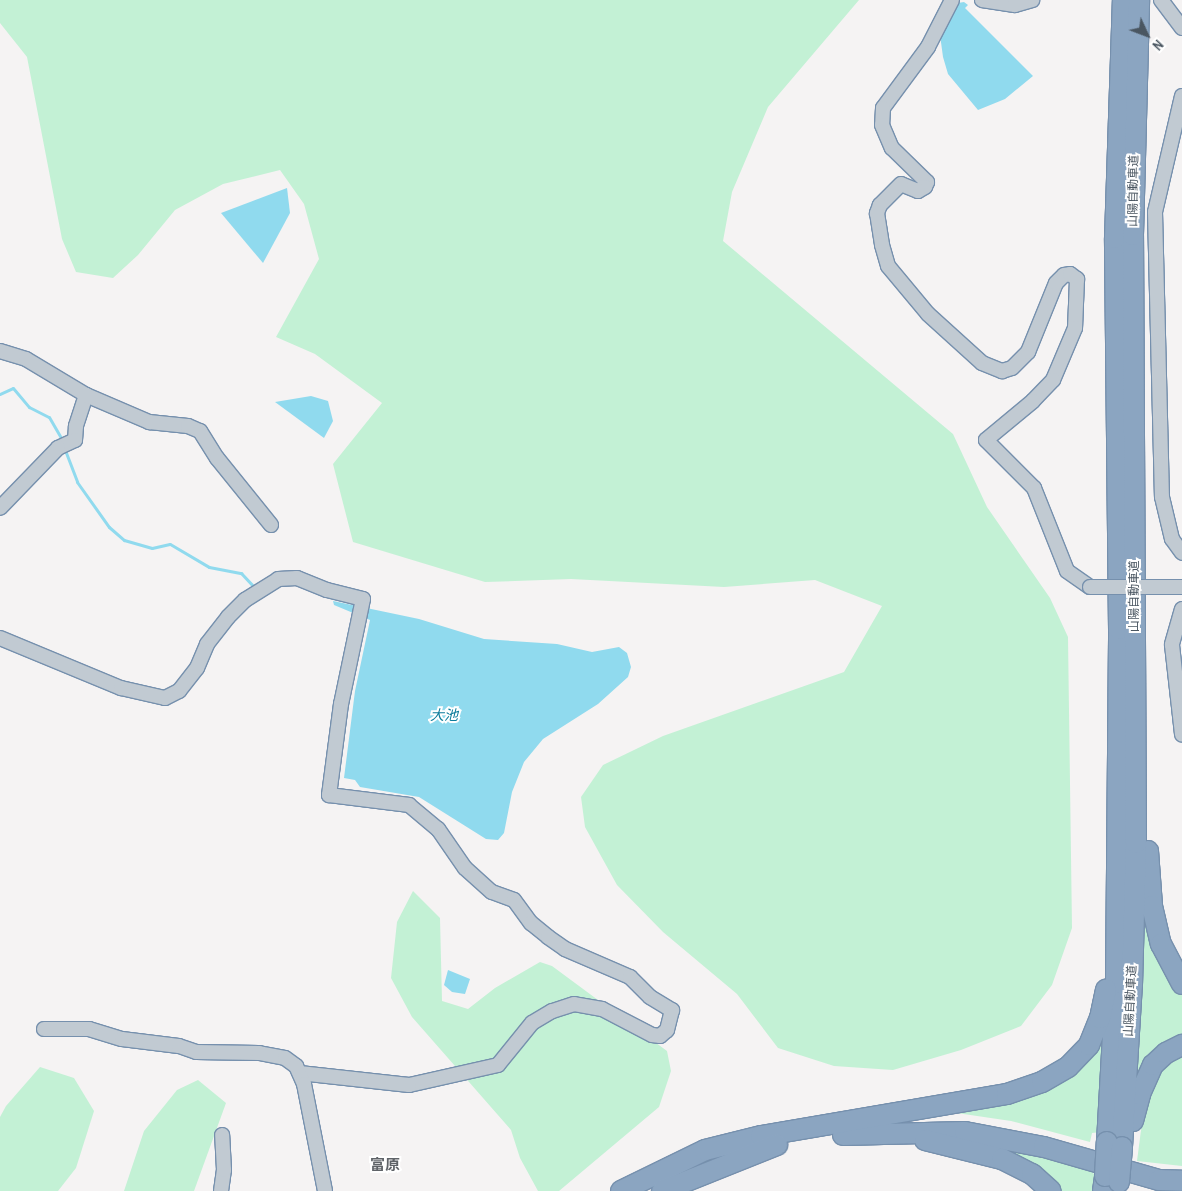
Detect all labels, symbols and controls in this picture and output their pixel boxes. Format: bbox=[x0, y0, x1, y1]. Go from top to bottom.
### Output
north arrow bbox=[1122, 10, 1172, 60]
text: N bbox=[1149, 36, 1167, 54]
street label: 山陽自動車道 bbox=[1126, 155, 1142, 227]
street label: 山陽自動車道 bbox=[1128, 560, 1142, 632]
water label: 大池 bbox=[430, 707, 458, 723]
street label: 山陽自動車道 bbox=[1122, 965, 1140, 1037]
district label: 富原 bbox=[370, 1156, 400, 1174]

